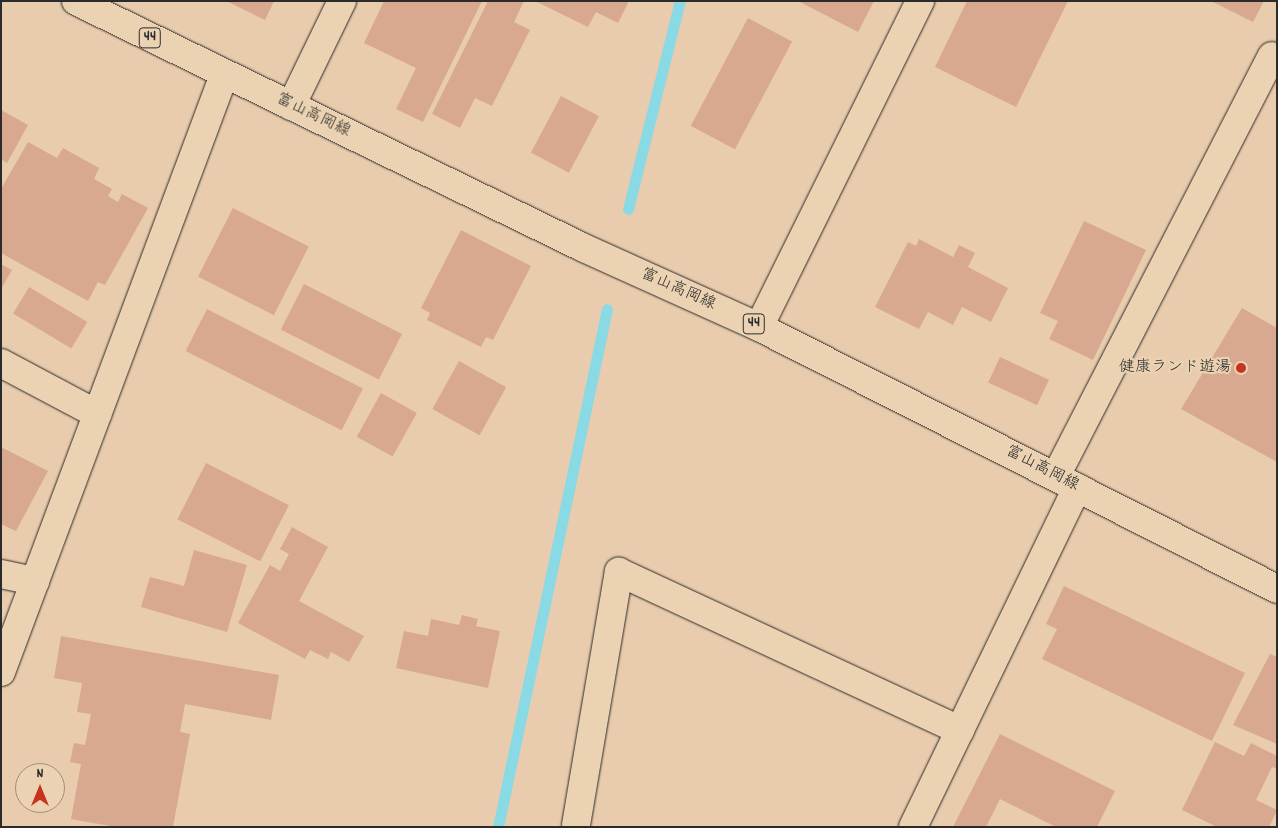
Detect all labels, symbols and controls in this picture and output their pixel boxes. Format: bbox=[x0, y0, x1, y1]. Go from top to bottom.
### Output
road number: 44 bbox=[139, 26, 161, 50]
street label: 富山高岡線 bbox=[273, 90, 353, 142]
street label: 富山高岡線 bbox=[638, 265, 718, 315]
road number: 44 bbox=[743, 312, 765, 336]
place label: 健康ランド遊湯 bbox=[1119, 358, 1231, 378]
marker: 健康ランド遊湯 bbox=[1235, 362, 1247, 374]
street label: 富山高岡線 bbox=[1002, 442, 1082, 496]
north arrow bbox=[15, 763, 65, 813]
text: N bbox=[37, 764, 43, 784]

